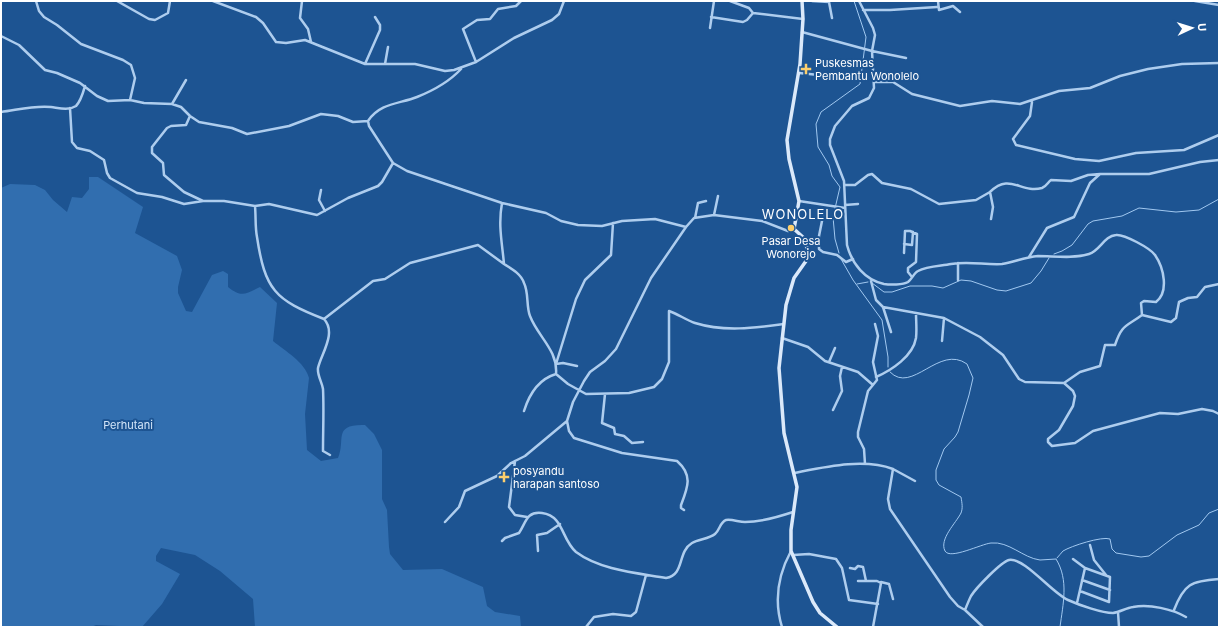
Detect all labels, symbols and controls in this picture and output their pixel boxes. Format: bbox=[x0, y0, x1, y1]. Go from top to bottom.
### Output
north arrow bbox=[1172, 8, 1212, 48]
text: U bbox=[1195, 23, 1209, 32]
place label: Puskesmas Pembantu Wonolelo bbox=[815, 56, 919, 83]
marker: Puskesmas Pembantu Wonolelo bbox=[800, 63, 812, 75]
district label: WONOLELO bbox=[762, 206, 844, 222]
marker: Pasar Desa Wonorejo bbox=[786, 223, 796, 233]
place label: Pasar Desa Wonorejo bbox=[762, 234, 820, 261]
park label: Perhutani bbox=[103, 418, 153, 432]
place label: posyandu harapan santoso bbox=[513, 464, 600, 491]
marker: posyandu harapan santoso bbox=[498, 471, 510, 483]

